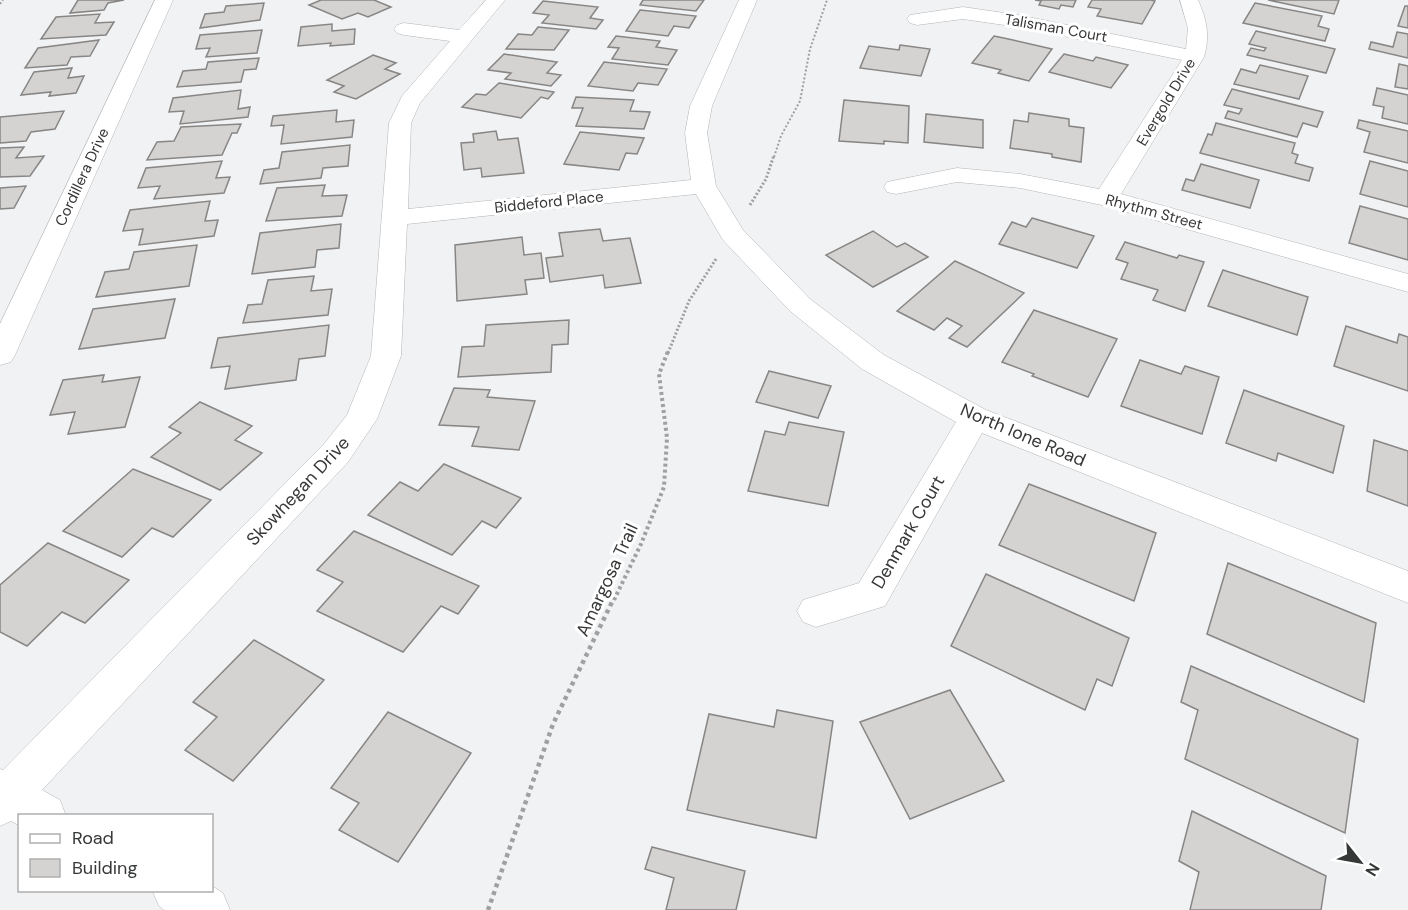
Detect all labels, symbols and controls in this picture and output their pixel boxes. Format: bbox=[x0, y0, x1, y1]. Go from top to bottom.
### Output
street label: Talisman Court bbox=[1003, 9, 1109, 47]
street label: Evergold Drive bbox=[1132, 54, 1200, 150]
street label: Cordillera Drive bbox=[50, 125, 114, 229]
street label: Biddeford Place bbox=[493, 186, 605, 218]
street label: Rhythm Street bbox=[1103, 189, 1205, 235]
street label: North Ione Road bbox=[957, 398, 1089, 472]
street label: Skowhegan Drive bbox=[241, 431, 355, 551]
street label: Denmark Court bbox=[866, 471, 950, 593]
street label: Amargosa Trail bbox=[570, 520, 644, 640]
legend bbox=[18, 814, 213, 892]
text: Road bbox=[72, 826, 114, 850]
north arrow bbox=[1330, 832, 1390, 892]
text: Building bbox=[72, 856, 137, 880]
text: N bbox=[1360, 859, 1384, 880]

